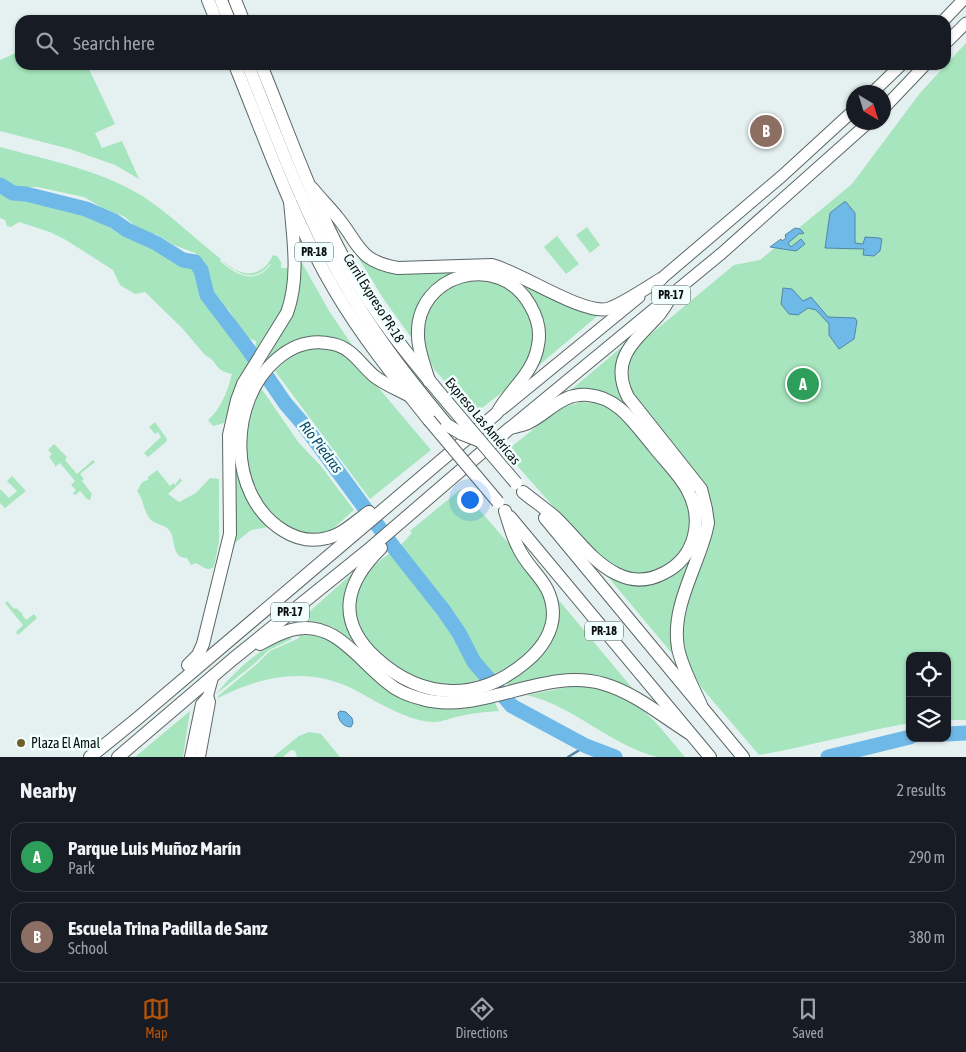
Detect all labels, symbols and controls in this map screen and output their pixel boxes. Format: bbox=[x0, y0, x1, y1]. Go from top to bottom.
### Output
search box bbox=[15, 15, 951, 70]
icon: search bbox=[33, 29, 61, 57]
text: Search here bbox=[73, 32, 155, 54]
north arrow bbox=[846, 85, 891, 130]
pin: B bbox=[750, 112, 782, 150]
road number: PR-18 bbox=[295, 242, 333, 262]
street label: Carril Expreso PR-18 bbox=[340, 251, 408, 346]
road number: PR-17 bbox=[652, 286, 690, 304]
pin: A bbox=[787, 365, 819, 403]
street label: Expreso Las Américas bbox=[442, 374, 524, 468]
water label: Río Piedras bbox=[296, 417, 346, 476]
your location bbox=[457, 487, 483, 513]
road number: PR-17 bbox=[271, 602, 309, 622]
road number: PR-18 bbox=[585, 622, 623, 640]
map controls bbox=[906, 652, 951, 742]
button: locate bbox=[906, 652, 951, 697]
button: layers bbox=[906, 697, 951, 742]
place label: Plaza El Amal bbox=[31, 735, 101, 751]
marker: Plaza El Amal bbox=[15, 737, 27, 749]
text: Nearby bbox=[20, 778, 76, 802]
text: 2 results bbox=[896, 781, 946, 799]
text: Parque Luis Muñoz Marín bbox=[68, 837, 241, 859]
text: A bbox=[33, 848, 41, 866]
text: 290 m bbox=[909, 848, 945, 866]
text: Park bbox=[68, 859, 95, 877]
text: Escuela Trina Padilla de Sanz bbox=[68, 917, 268, 939]
text: B bbox=[33, 928, 41, 946]
text: 380 m bbox=[909, 928, 945, 946]
text: School bbox=[68, 939, 108, 957]
tab: Map bbox=[142, 995, 170, 1041]
tab: Directions bbox=[455, 995, 508, 1041]
tab: Saved bbox=[793, 995, 824, 1041]

